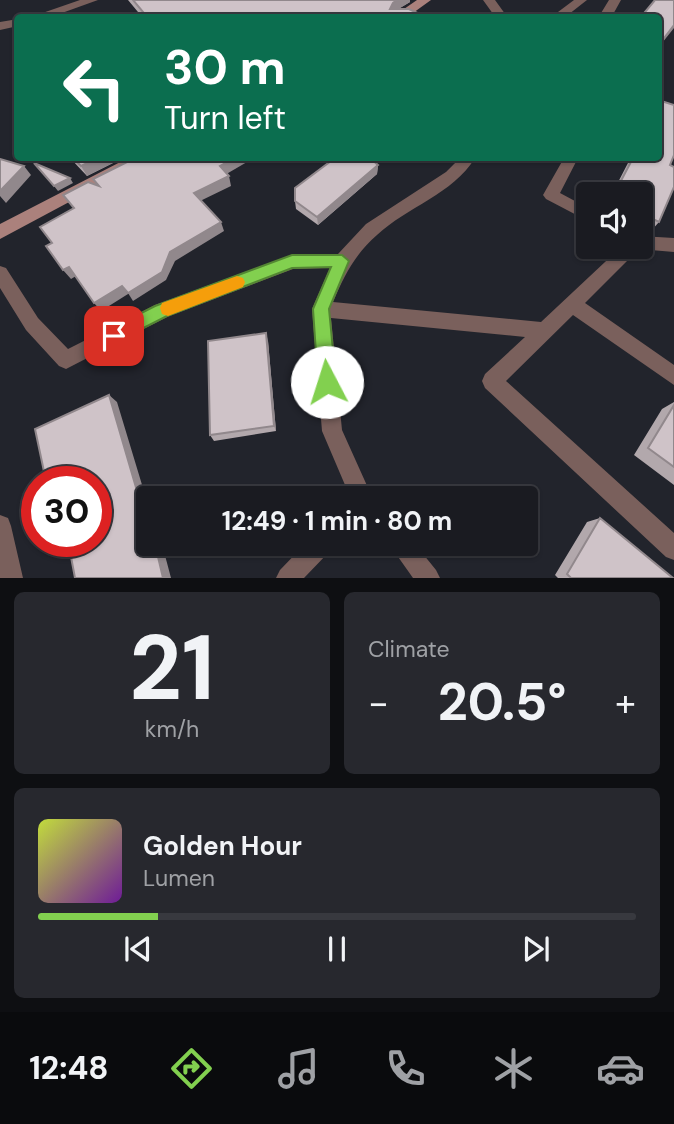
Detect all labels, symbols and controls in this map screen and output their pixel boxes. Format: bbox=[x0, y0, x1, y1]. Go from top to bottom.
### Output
text: 30 m bbox=[164, 35, 286, 99]
icon: left bbox=[49, 42, 140, 133]
text: Turn left bbox=[164, 97, 286, 139]
map controls bbox=[576, 182, 653, 259]
button: sound bbox=[576, 182, 653, 259]
pin bbox=[84, 306, 144, 366]
icon: arrive bbox=[95, 317, 133, 355]
position arrow bbox=[290, 345, 364, 419]
speed limit sign: 30 bbox=[21, 466, 112, 557]
text: 12:49 · 1 min · 80 m bbox=[222, 504, 452, 538]
text: 21 bbox=[129, 609, 215, 727]
text: Climate bbox=[368, 634, 450, 664]
text: 20.5° bbox=[438, 668, 566, 736]
text: − bbox=[368, 678, 389, 728]
text: + bbox=[615, 678, 636, 728]
text: km/h bbox=[145, 714, 199, 744]
text: Golden Hour bbox=[143, 829, 302, 863]
text: Lumen bbox=[143, 863, 215, 893]
icon: previous bbox=[119, 930, 157, 968]
icon: pause bbox=[318, 930, 356, 968]
icon: next bbox=[517, 930, 555, 968]
icon: directions bbox=[167, 1044, 216, 1093]
icon: music bbox=[274, 1044, 323, 1093]
icon: phone bbox=[381, 1044, 430, 1093]
icon: climate bbox=[489, 1044, 538, 1093]
icon: car bbox=[596, 1044, 645, 1093]
text: 12:48 bbox=[29, 1047, 108, 1089]

